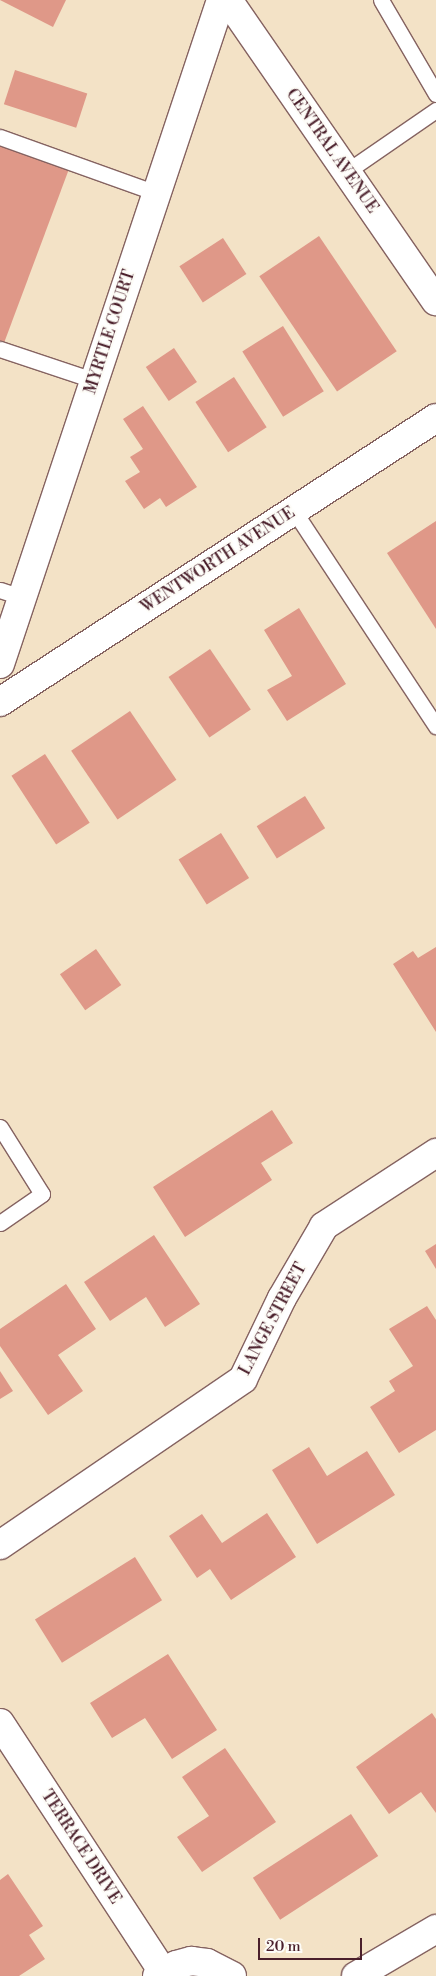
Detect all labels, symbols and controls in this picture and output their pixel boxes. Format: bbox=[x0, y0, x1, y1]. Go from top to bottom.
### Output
street label: CENTRAL AVENUE bbox=[282, 85, 382, 217]
street label: MYRTLE COURT bbox=[81, 267, 139, 397]
street label: WENTWORTH AVENUE bbox=[137, 503, 299, 617]
street label: LANGE STREET bbox=[235, 1260, 311, 1378]
street label: TERRACE DRIVE bbox=[37, 1787, 125, 1907]
scale bar bbox=[261, 1928, 365, 1960]
text: 20 m bbox=[266, 1937, 301, 1956]

